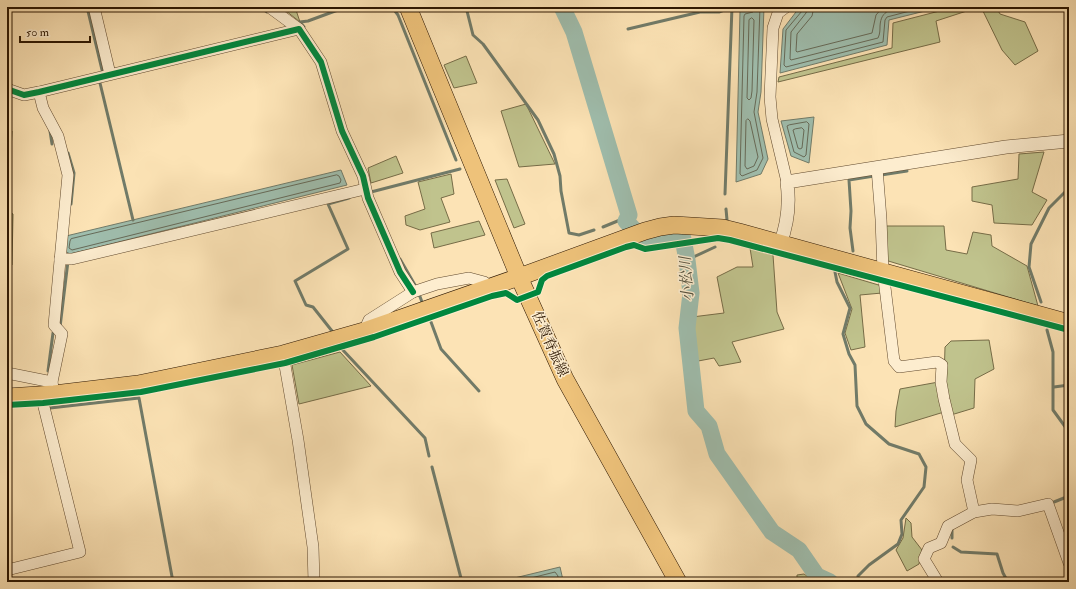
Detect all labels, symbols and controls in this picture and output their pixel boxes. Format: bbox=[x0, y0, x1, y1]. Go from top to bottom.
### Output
scale bar bbox=[20, 18, 90, 44]
text: 50 m bbox=[26, 25, 50, 40]
water label: 小松川 bbox=[676, 254, 698, 302]
street label: 佐賀脊振線 bbox=[528, 309, 572, 379]

